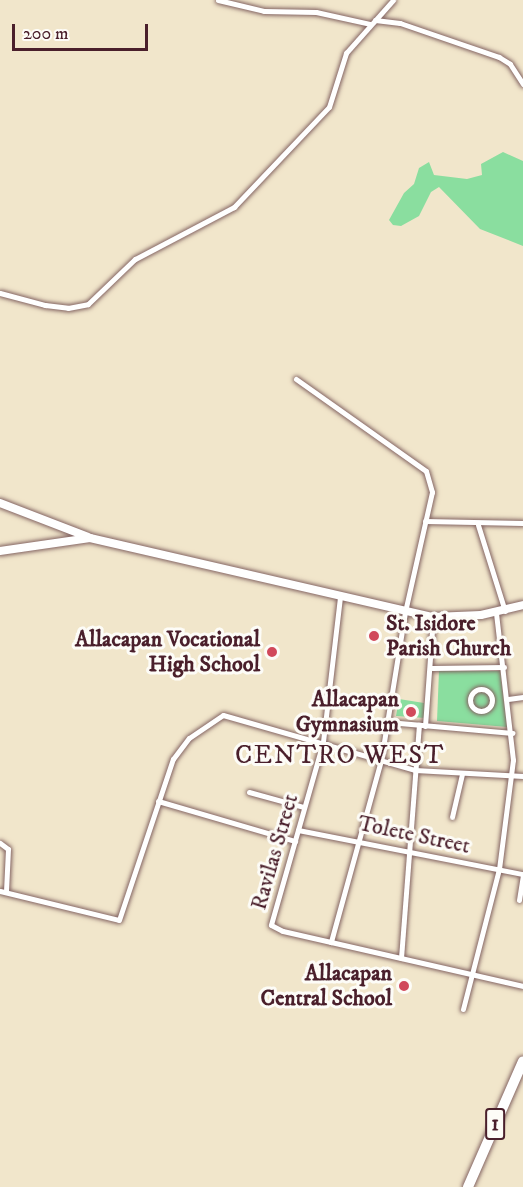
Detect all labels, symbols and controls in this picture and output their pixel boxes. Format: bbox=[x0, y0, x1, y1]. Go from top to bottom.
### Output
scale bar bbox=[15, 12, 152, 50]
text: 200 m bbox=[23, 23, 69, 45]
place label: St. Isidore Parish Church bbox=[386, 610, 511, 662]
place label: Allacapan Vocational High School bbox=[75, 626, 260, 678]
marker: St. Isidore Parish Church bbox=[367, 629, 381, 643]
marker: Allacapan Vocational High School bbox=[265, 645, 279, 659]
place label: Allacapan Gymnasium bbox=[296, 686, 399, 738]
marker: Allacapan Gymnasium bbox=[404, 705, 418, 719]
district label: CENTRO WEST bbox=[235, 740, 445, 772]
street label: Ravilas Street bbox=[246, 791, 304, 913]
street label: Tolete Street bbox=[356, 810, 472, 860]
place label: Allacapan Central School bbox=[261, 960, 392, 1011]
marker: Allacapan Central School bbox=[397, 979, 411, 993]
road number: 1 bbox=[484, 1106, 506, 1142]

